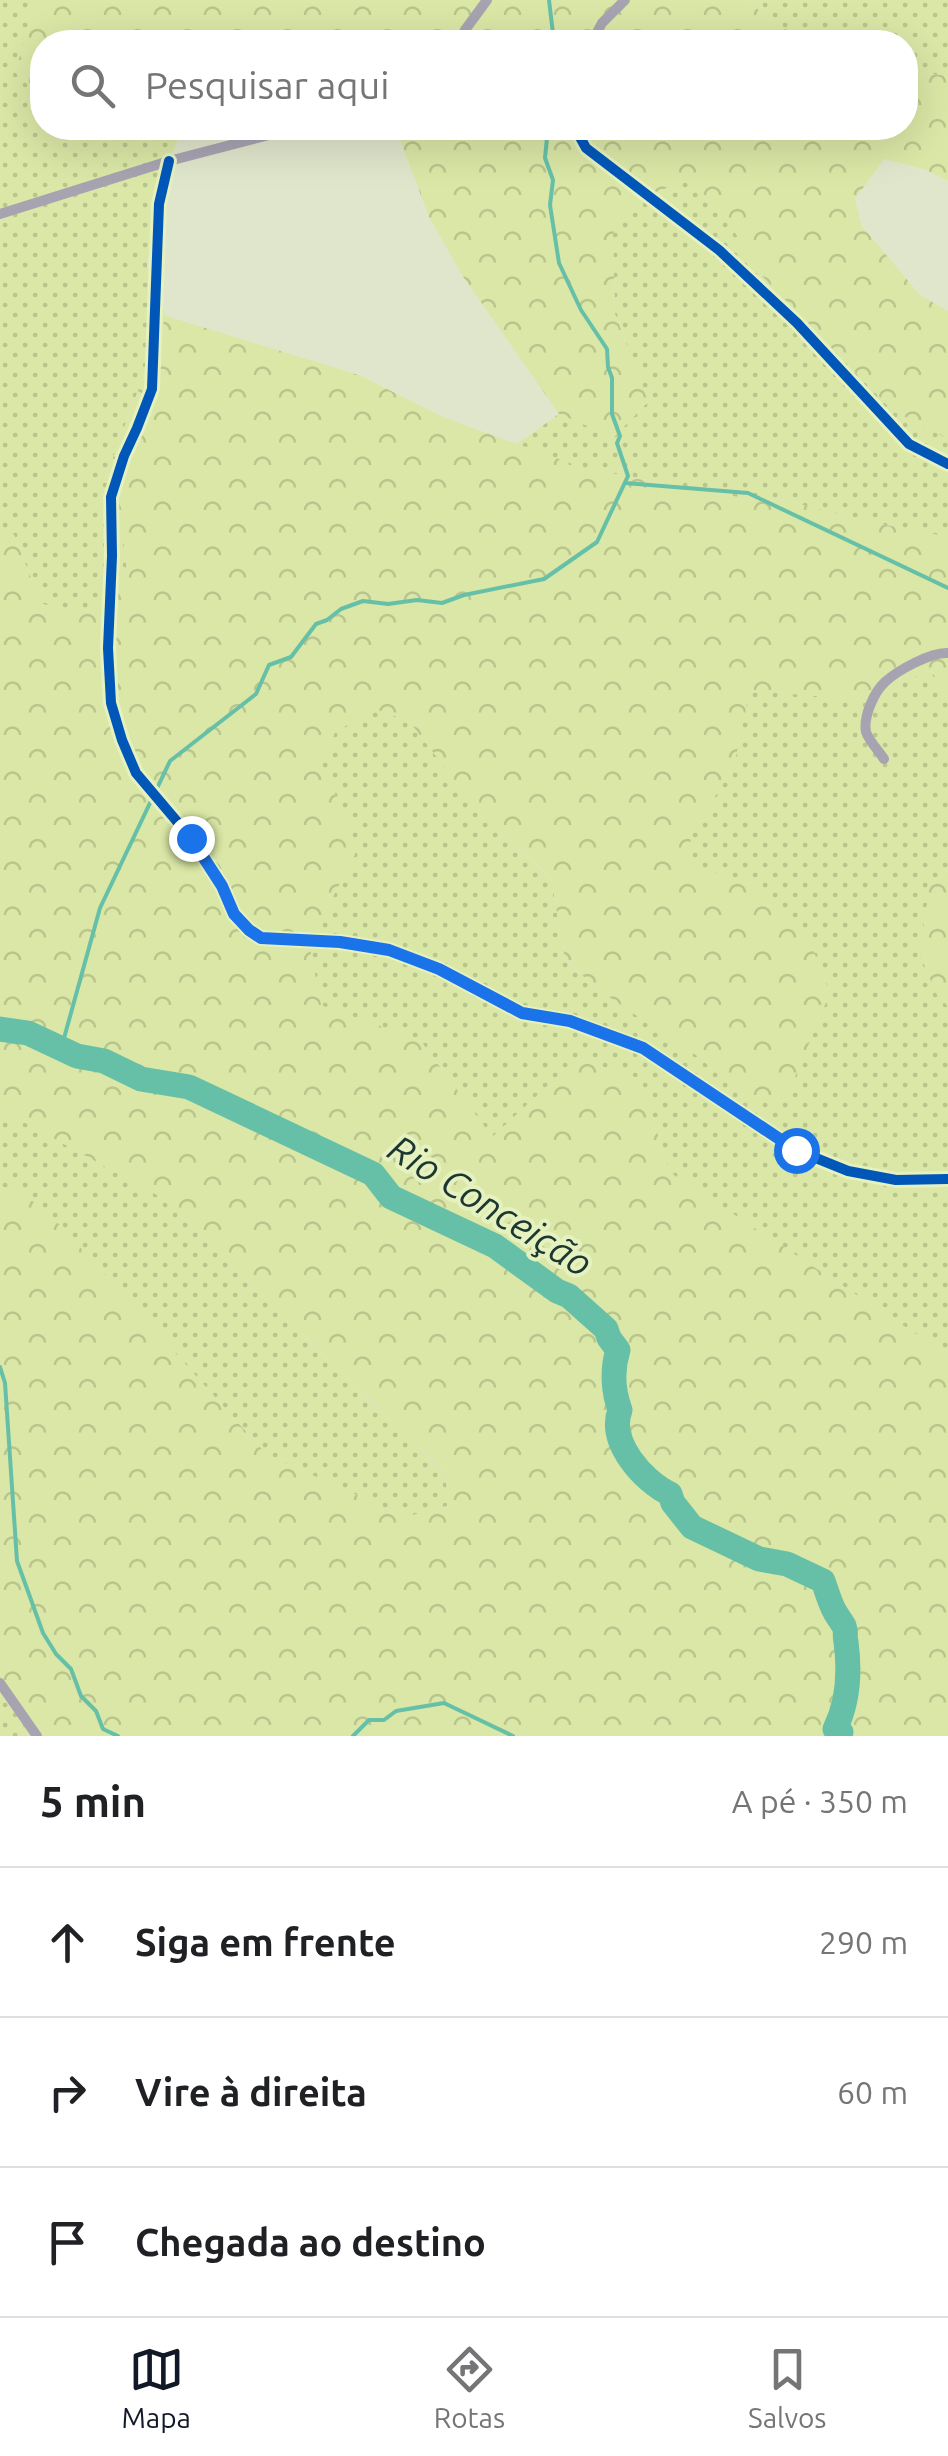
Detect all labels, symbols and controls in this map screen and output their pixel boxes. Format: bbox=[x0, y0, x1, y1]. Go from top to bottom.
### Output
search box bbox=[30, 30, 918, 140]
icon: search bbox=[65, 58, 120, 113]
text: Pesquisar aqui bbox=[145, 64, 389, 106]
route end bbox=[169, 816, 215, 862]
water label: Rio Conceição bbox=[381, 1126, 600, 1284]
route start bbox=[774, 1128, 820, 1174]
text: 5 min bbox=[40, 1778, 146, 1825]
text: A pé · 350 m bbox=[732, 1783, 908, 1819]
icon: ahead bbox=[40, 1915, 95, 1970]
text: Siga em frente bbox=[135, 1921, 396, 1963]
text: 290 m bbox=[819, 1924, 908, 1960]
icon: right bbox=[40, 2065, 95, 2120]
text: Vire à direita bbox=[135, 2071, 367, 2113]
text: 60 m bbox=[837, 2074, 908, 2110]
icon: arrive bbox=[40, 2215, 95, 2270]
text: Chegada ao destino bbox=[135, 2221, 486, 2263]
tab: Mapa bbox=[121, 2342, 191, 2433]
tab: Rotas bbox=[434, 2342, 505, 2433]
tab: Salvos bbox=[748, 2342, 827, 2433]

